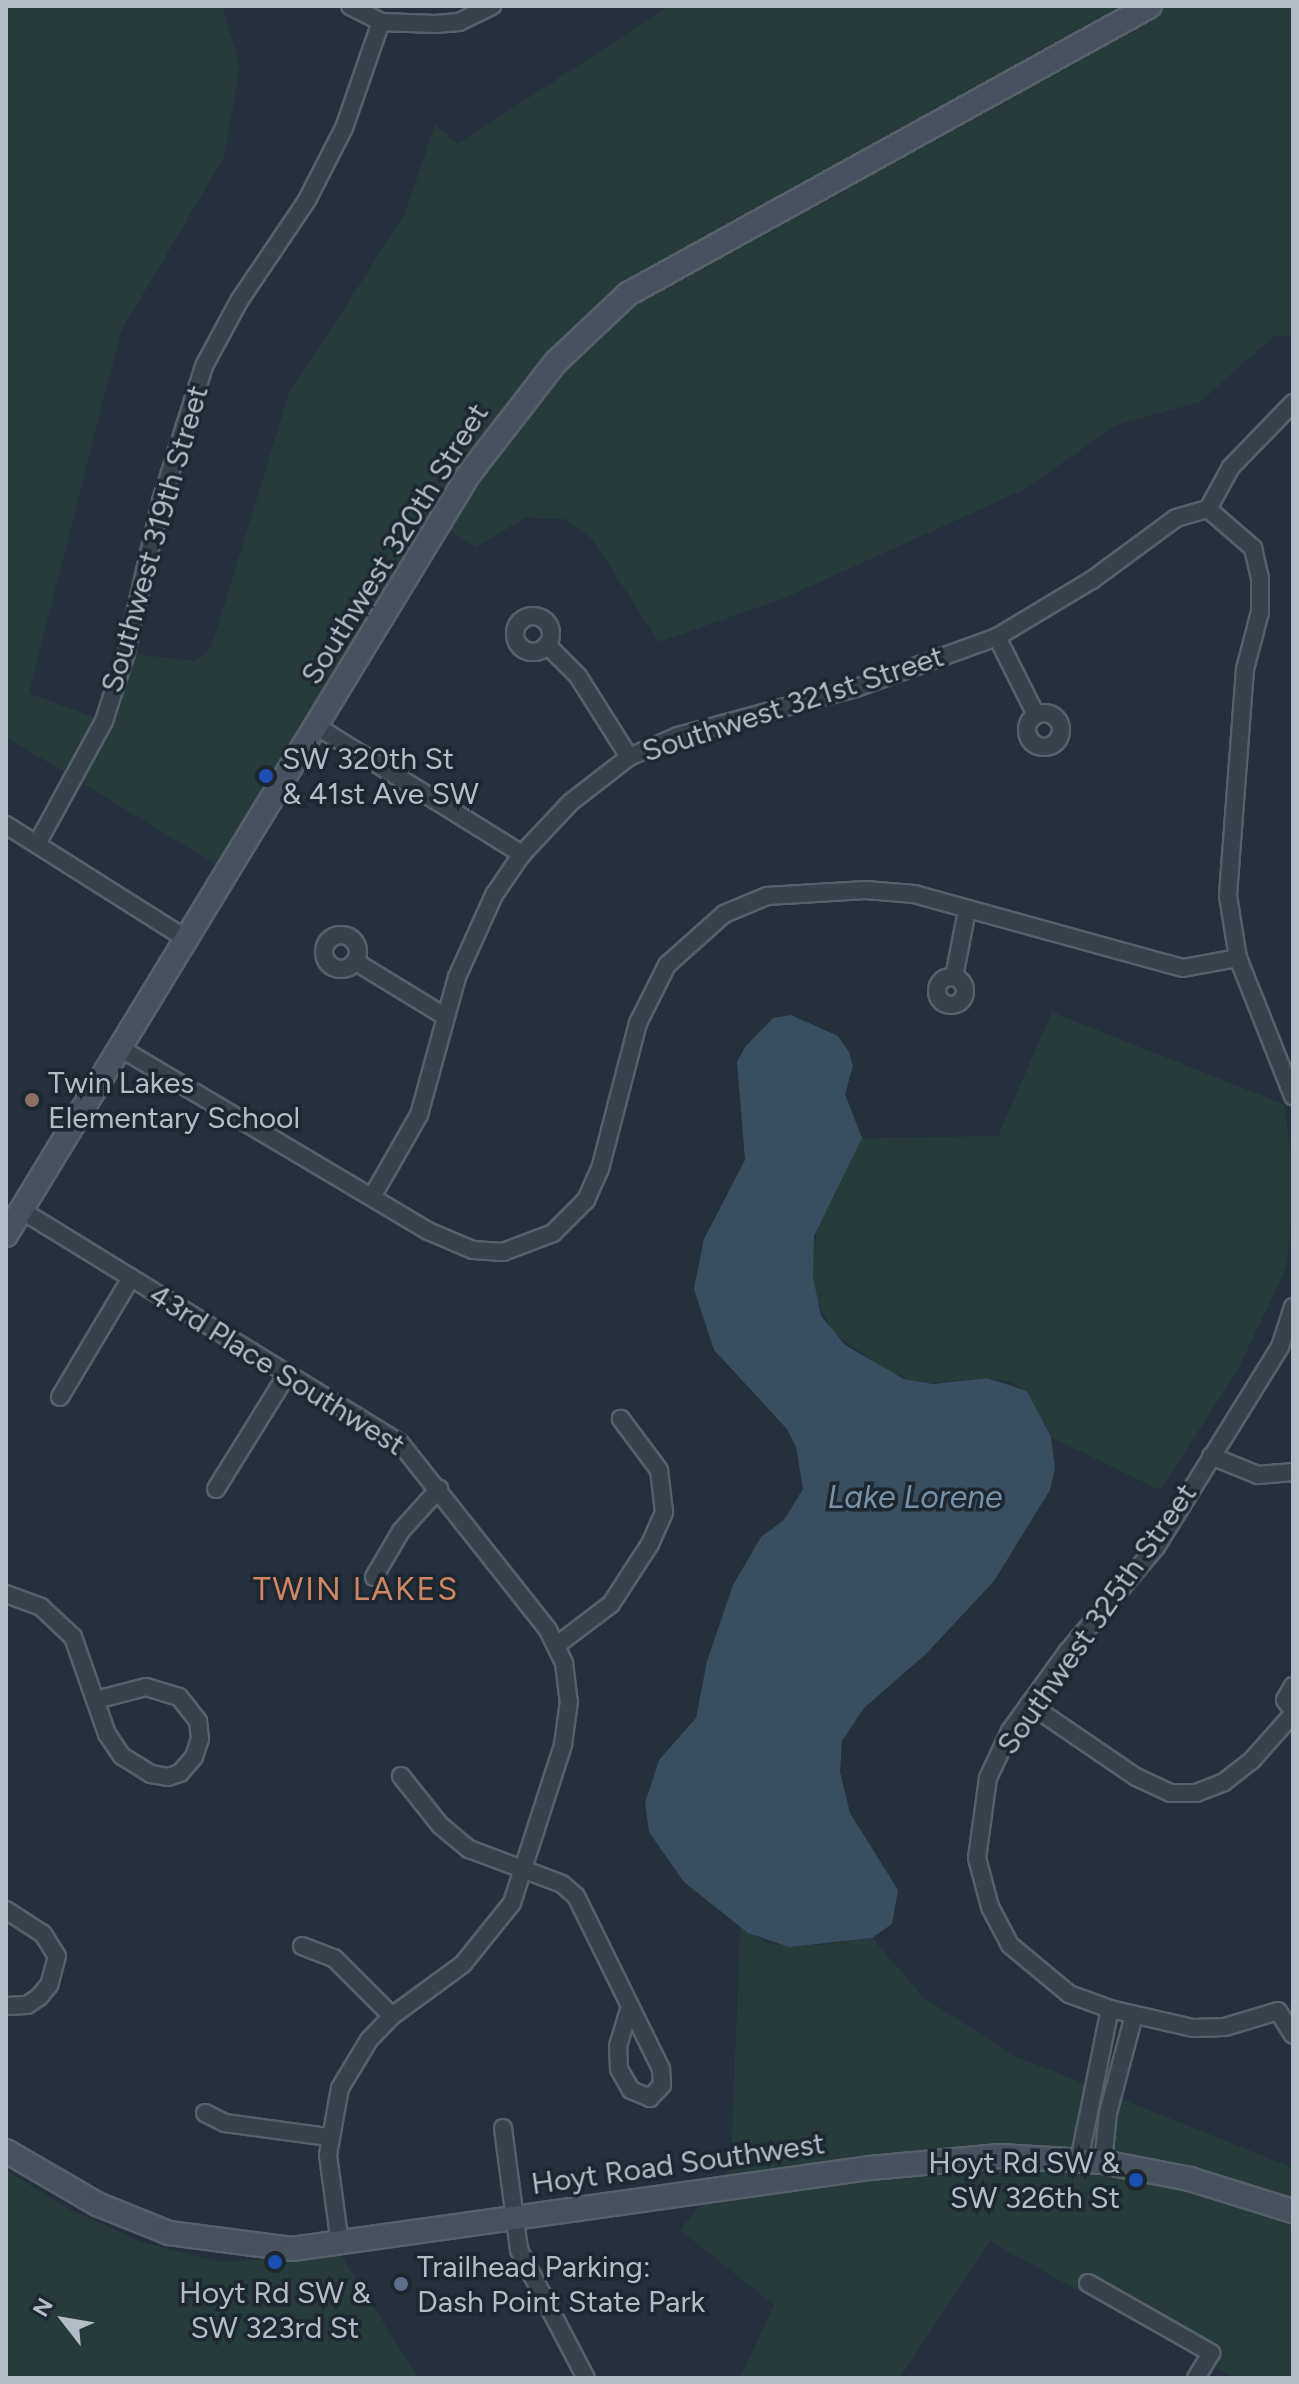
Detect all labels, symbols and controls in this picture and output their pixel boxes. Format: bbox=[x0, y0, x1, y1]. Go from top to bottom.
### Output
street label: Southwest 319th Street bbox=[94, 381, 216, 697]
street label: Southwest 320th Street bbox=[294, 397, 496, 691]
street label: Southwest 321st Street bbox=[638, 638, 948, 770]
place label: SW 320th St & 41st Ave SW bbox=[282, 741, 479, 812]
marker: SW 320th St & 41st Ave SW bbox=[257, 767, 275, 785]
place label: Twin Lakes Elementary School bbox=[48, 1065, 300, 1136]
marker: Twin Lakes Elementary School bbox=[23, 1091, 41, 1109]
street label: 43rd Place Southwest bbox=[143, 1277, 411, 1463]
street label: Southwest 325th Street bbox=[990, 1477, 1204, 1761]
water label: Lake Lorene bbox=[828, 1478, 1002, 1516]
district label: TWIN LAKES bbox=[253, 1570, 459, 1608]
street label: Hoyt Road Southwest bbox=[529, 2126, 827, 2202]
place label: Hoyt Rd SW & SW 326th St bbox=[928, 2145, 1120, 2216]
marker: Hoyt Rd SW & SW 326th St bbox=[1127, 2171, 1145, 2189]
place label: Trailhead Parking: Dash Point State Park bbox=[417, 2249, 705, 2320]
marker: Hoyt Rd SW & SW 323rd St bbox=[266, 2253, 284, 2271]
place label: Hoyt Rd SW & SW 323rd St bbox=[179, 2275, 371, 2346]
marker: Trailhead Parking: Dash Point State Park bbox=[392, 2275, 410, 2293]
north arrow bbox=[24, 2280, 104, 2360]
text: N bbox=[27, 2293, 59, 2322]

